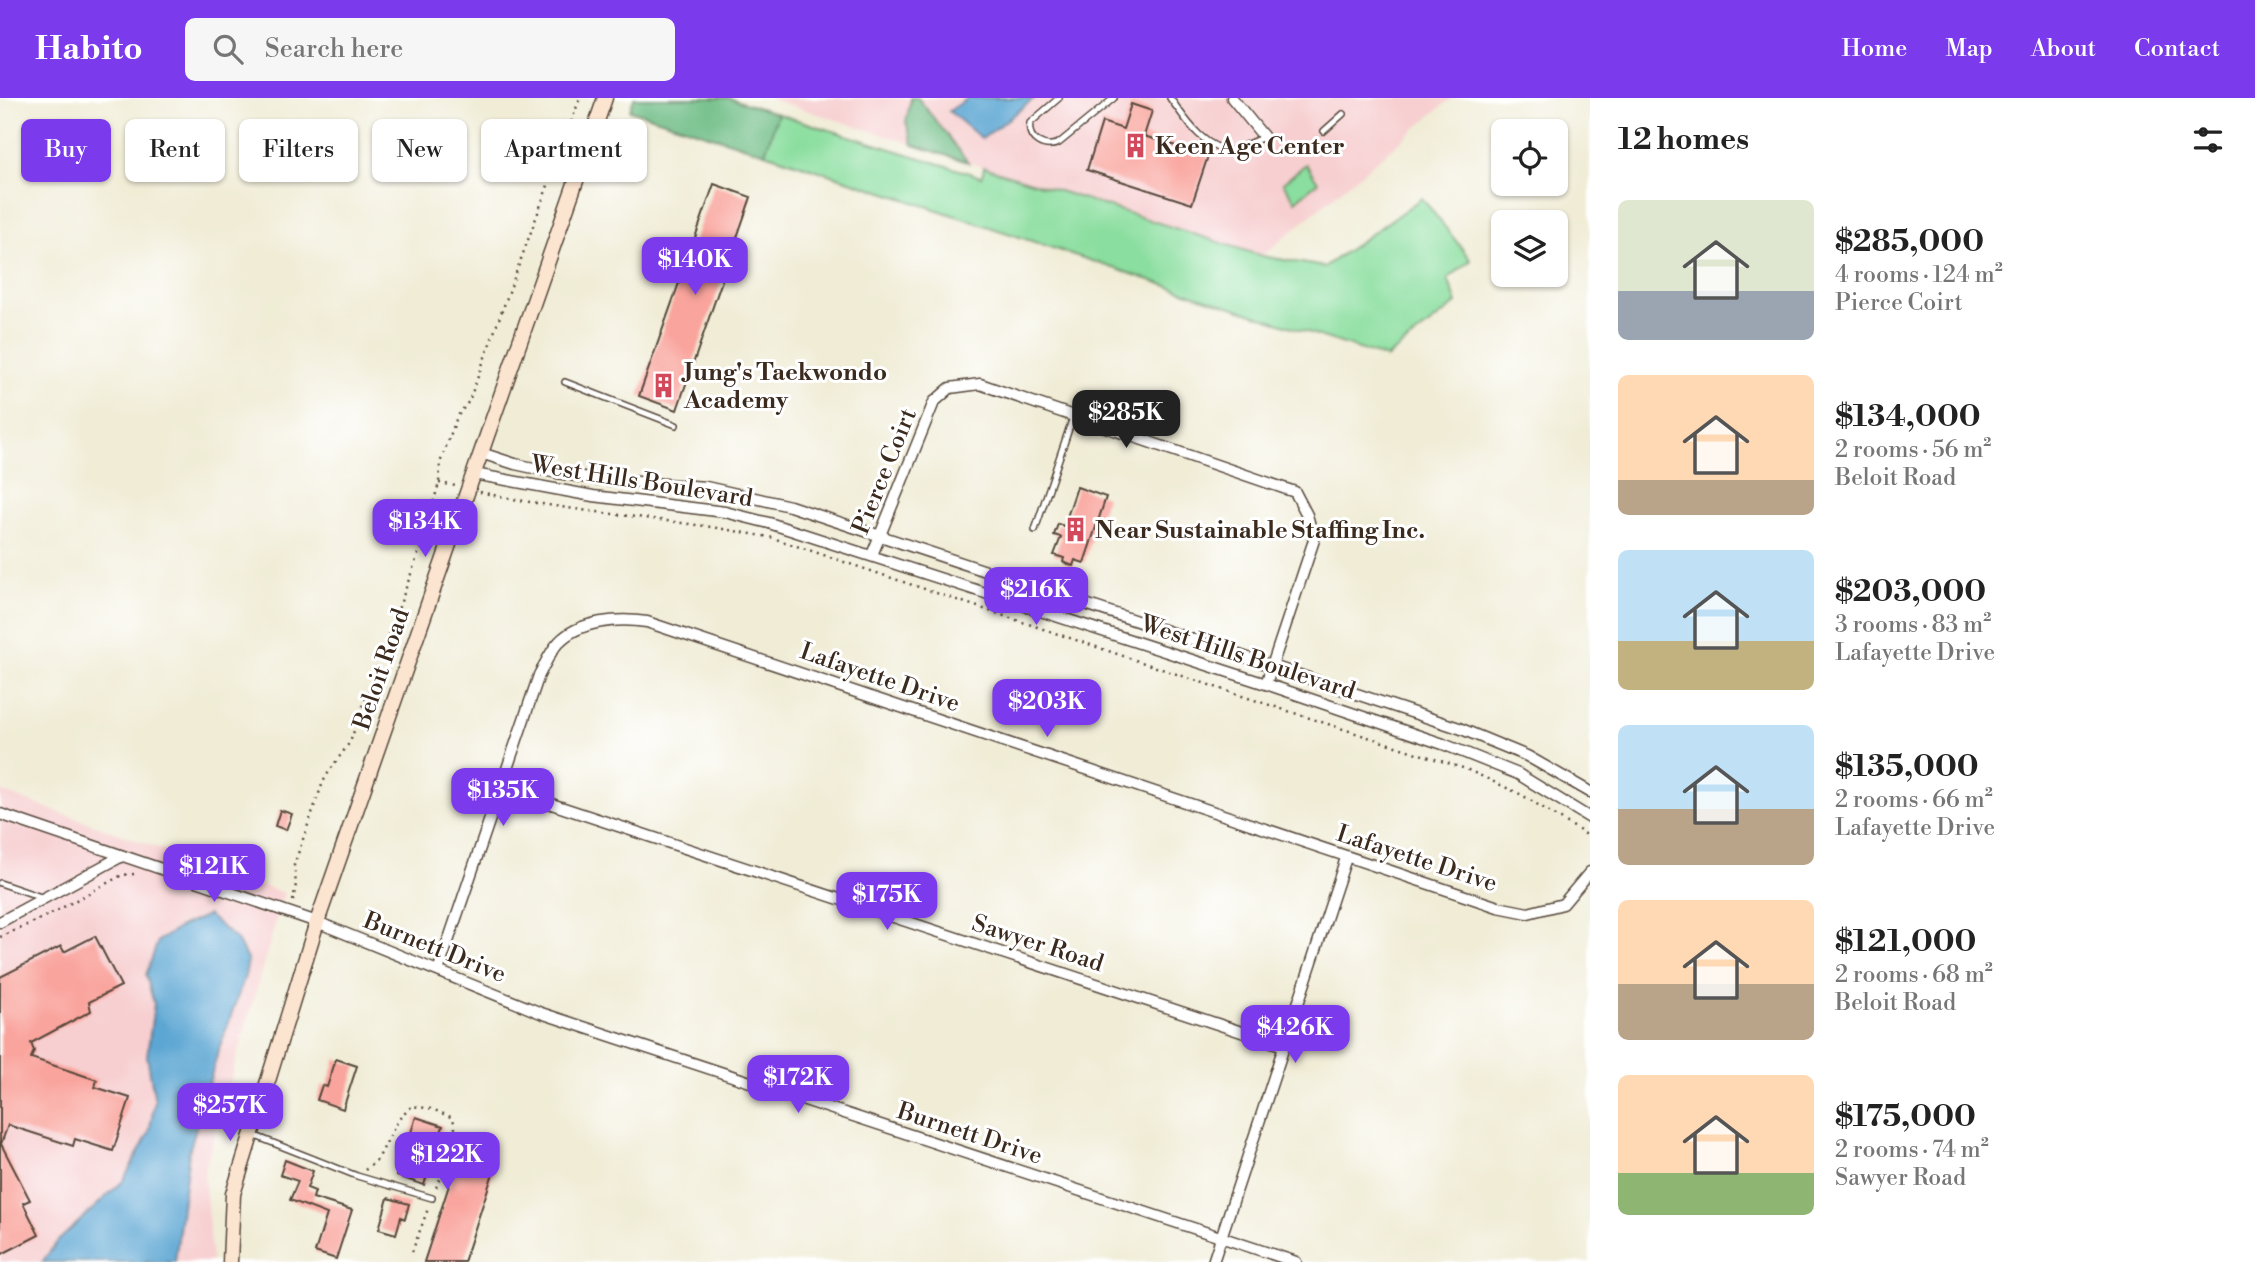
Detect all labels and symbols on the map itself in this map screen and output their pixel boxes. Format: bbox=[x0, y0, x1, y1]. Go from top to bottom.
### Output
building icon: Keen Age Center bbox=[1121, 132, 1149, 160]
place label: Keen Age Center bbox=[1155, 132, 1345, 162]
pin: $140K bbox=[646, 238, 744, 297]
place label: Jung's Taekwondo Academy bbox=[681, 358, 887, 416]
building icon: Jung's Taekwondo Academy bbox=[650, 372, 678, 400]
pin: $285K bbox=[1077, 390, 1175, 450]
street label: Pierce Coirt bbox=[846, 404, 924, 539]
street label: West Hills Boulevard bbox=[528, 449, 755, 514]
pin: $134K bbox=[376, 500, 474, 559]
building icon: Near Sustainable Staffing Inc. bbox=[1061, 516, 1089, 544]
place label: Near Sustainable Staffing Inc. bbox=[1095, 516, 1425, 546]
pin: $216K bbox=[987, 568, 1085, 627]
street label: Beloit Road bbox=[347, 604, 417, 735]
street label: West Hills Boulevard bbox=[1135, 609, 1359, 707]
street label: Lafayette Drive bbox=[796, 637, 964, 719]
pin: $203K bbox=[998, 680, 1096, 739]
pin: $135K bbox=[454, 768, 552, 828]
street label: Lafayette Drive bbox=[1333, 819, 1501, 899]
pin: $121K bbox=[165, 844, 263, 904]
pin: $175K bbox=[838, 872, 936, 932]
street label: Burnett Drive bbox=[358, 905, 510, 990]
street label: Sawyer Road bbox=[968, 909, 1108, 979]
pin: $426K bbox=[1246, 1006, 1344, 1065]
pin: $172K bbox=[749, 1056, 847, 1115]
pin: $257K bbox=[181, 1084, 279, 1143]
street label: Burnett Drive bbox=[892, 1096, 1046, 1172]
pin: $122K bbox=[398, 1132, 496, 1192]

